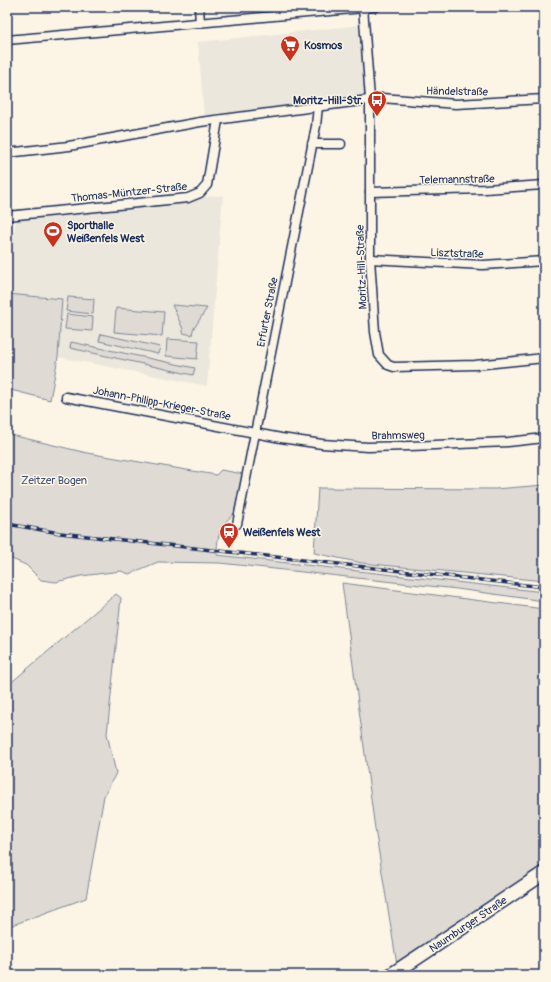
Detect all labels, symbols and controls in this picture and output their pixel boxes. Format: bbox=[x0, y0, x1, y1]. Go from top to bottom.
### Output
supermarket icon: Kosmos bbox=[279, 34, 301, 62]
place label: Kosmos bbox=[304, 39, 342, 52]
street label: Händelstraße bbox=[426, 84, 489, 99]
bus stop icon: Moritz-Hill-Str. bbox=[366, 89, 388, 117]
place label: Moritz-Hill-Str. bbox=[293, 94, 363, 107]
street label: Telemannstraße bbox=[419, 172, 495, 187]
street label: Thomas-Müntzer-Straße bbox=[70, 180, 188, 205]
place label: Sporthalle Weißenfels West bbox=[67, 219, 145, 245]
sports icon: Sporthalle Weißenfels West bbox=[42, 220, 64, 248]
street label: Moritz-Hill-Straße bbox=[354, 224, 369, 310]
street label: Lisztstraße bbox=[430, 246, 484, 261]
street label: Erfurter Straße bbox=[254, 276, 281, 348]
street label: Johann-Philipp-Krieger-Straße bbox=[92, 384, 232, 423]
street label: Brahmsweg bbox=[371, 429, 425, 442]
park label: Zeitzer Bogen bbox=[21, 474, 87, 487]
station icon: Weißenfels West bbox=[218, 521, 240, 549]
place label: Weißenfels West bbox=[243, 526, 321, 539]
street label: Naumburger Straße bbox=[427, 893, 510, 955]

